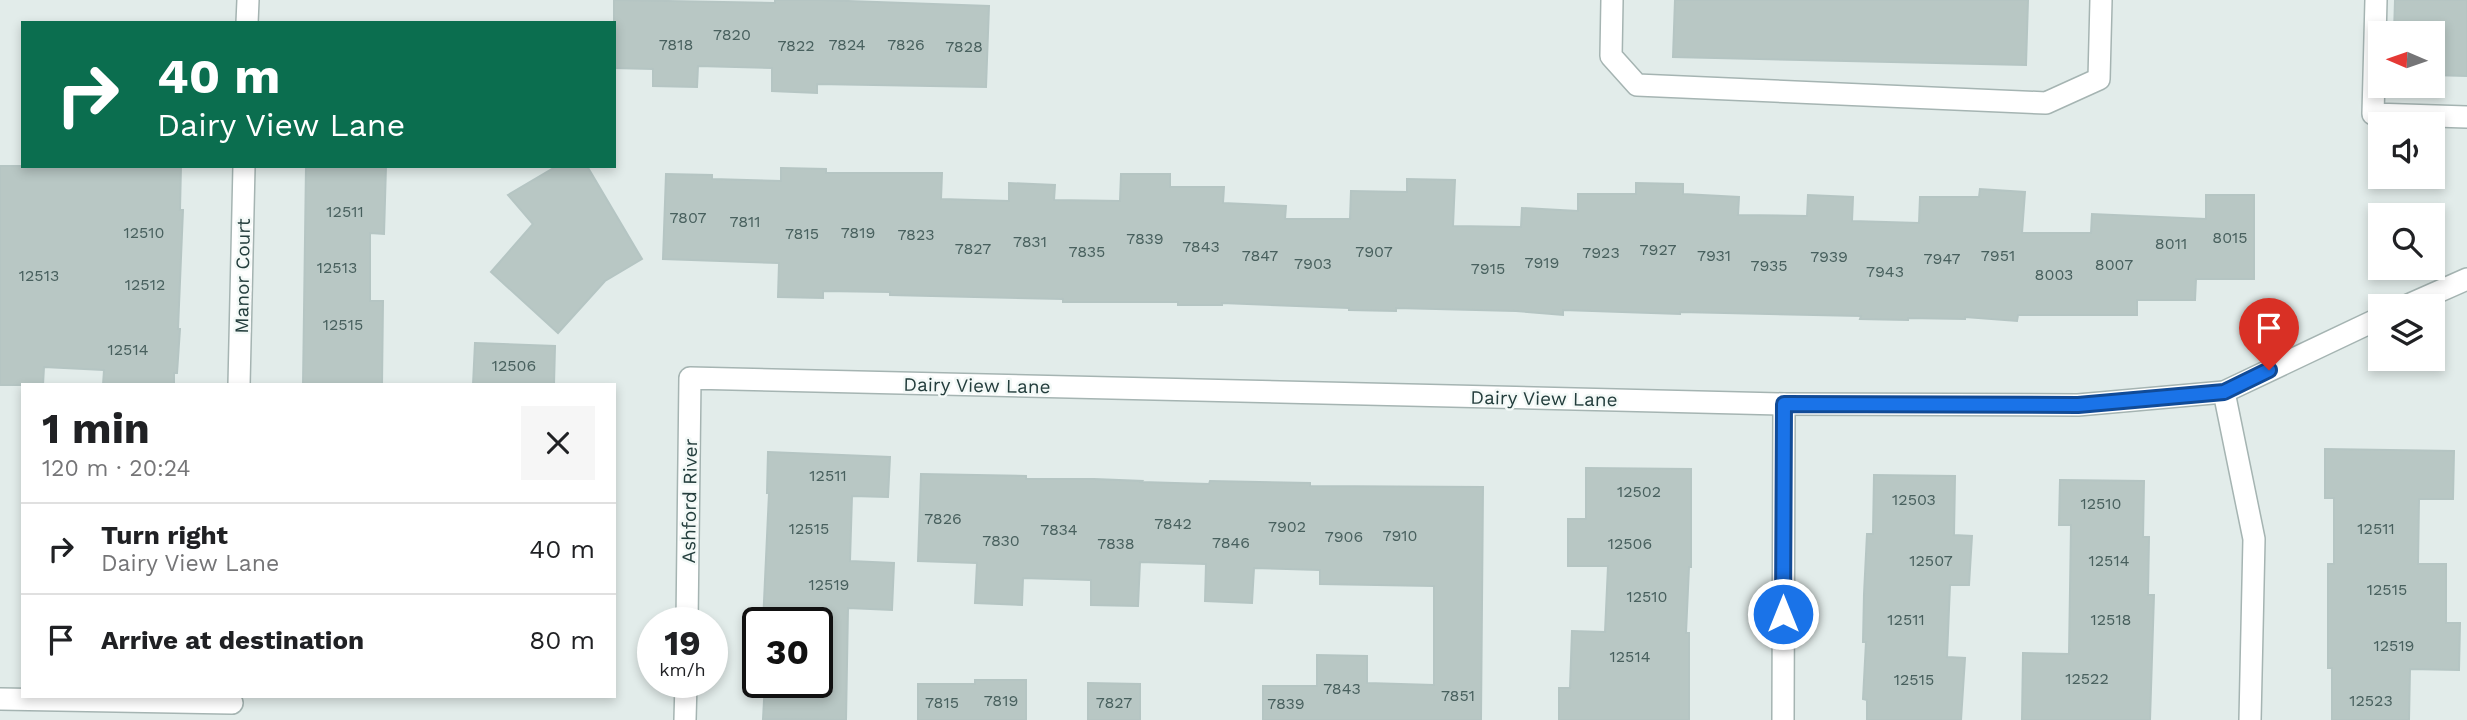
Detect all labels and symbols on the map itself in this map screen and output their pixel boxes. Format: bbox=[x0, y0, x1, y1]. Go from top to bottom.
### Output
north arrow bbox=[2368, 21, 2445, 98]
house number: 7820 bbox=[713, 25, 751, 44]
house number: 7818 bbox=[659, 35, 693, 54]
house number: 7824 bbox=[828, 35, 866, 54]
house number: 7826 bbox=[887, 35, 925, 54]
house number: 7822 bbox=[777, 36, 815, 55]
house number: 7828 bbox=[945, 37, 983, 56]
house number: 12511 bbox=[326, 202, 364, 221]
house number: 7807 bbox=[669, 208, 707, 227]
house number: 7811 bbox=[730, 212, 761, 231]
street label: Manor Court bbox=[230, 218, 255, 334]
house number: 12510 bbox=[123, 223, 165, 242]
house number: 7819 bbox=[841, 223, 875, 242]
house number: 7815 bbox=[785, 224, 819, 243]
house number: 7823 bbox=[897, 225, 935, 244]
house number: 8015 bbox=[2212, 228, 2248, 247]
house number: 7839 bbox=[1126, 229, 1164, 248]
house number: 7831 bbox=[1013, 232, 1047, 251]
house number: 8011 bbox=[2155, 234, 2187, 253]
house number: 7843 bbox=[1182, 237, 1220, 256]
house number: 7827 bbox=[955, 239, 991, 258]
house number: 7927 bbox=[1640, 240, 1676, 259]
house number: 7835 bbox=[1069, 242, 1105, 261]
house number: 7907 bbox=[1355, 242, 1393, 261]
house number: 7923 bbox=[1582, 243, 1620, 262]
house number: 7847 bbox=[1242, 246, 1278, 265]
house number: 7931 bbox=[1697, 246, 1731, 265]
house number: 7951 bbox=[1981, 246, 2015, 265]
house number: 7939 bbox=[1810, 247, 1848, 266]
house number: 7947 bbox=[1924, 249, 1960, 268]
house number: 7919 bbox=[1525, 253, 1559, 272]
house number: 7903 bbox=[1294, 254, 1332, 273]
house number: 8007 bbox=[2095, 255, 2133, 274]
house number: 7935 bbox=[1750, 256, 1788, 275]
house number: 12513 bbox=[317, 258, 357, 277]
house number: 7915 bbox=[1471, 259, 1505, 278]
house number: 7943 bbox=[1866, 262, 1904, 281]
house number: 8003 bbox=[2035, 265, 2073, 284]
house number: 12513 bbox=[19, 266, 59, 285]
house number: 12512 bbox=[125, 275, 165, 294]
pin bbox=[2239, 298, 2299, 370]
house number: 12515 bbox=[323, 315, 363, 334]
house number: 12514 bbox=[108, 340, 149, 359]
house number: 12506 bbox=[492, 356, 536, 375]
street label: Dairy View Lane bbox=[903, 373, 1051, 398]
street label: Dairy View Lane bbox=[1470, 386, 1618, 411]
street label: Ashford River bbox=[677, 438, 702, 564]
house number: 12511 bbox=[809, 466, 847, 485]
house number: 12502 bbox=[1617, 482, 1661, 501]
house number: 12503 bbox=[1892, 490, 1936, 509]
house number: 12510 bbox=[2080, 494, 2122, 513]
house number: 7826 bbox=[924, 509, 962, 528]
house number: 7842 bbox=[1154, 514, 1192, 533]
house number: 7902 bbox=[1268, 517, 1306, 536]
house number: 12515 bbox=[789, 519, 829, 538]
house number: 12511 bbox=[2357, 519, 2395, 538]
house number: 7834 bbox=[1040, 520, 1078, 539]
house number: 7910 bbox=[1382, 526, 1418, 545]
house number: 7906 bbox=[1325, 527, 1363, 546]
house number: 7830 bbox=[982, 531, 1020, 550]
house number: 7846 bbox=[1212, 533, 1250, 552]
house number: 7838 bbox=[1097, 534, 1135, 553]
house number: 12506 bbox=[1608, 534, 1652, 553]
house number: 12507 bbox=[1909, 551, 1953, 570]
house number: 12514 bbox=[2089, 551, 2130, 570]
house number: 12519 bbox=[809, 575, 850, 594]
position arrow bbox=[1746, 577, 1820, 651]
house number: 12515 bbox=[2367, 580, 2407, 599]
house number: 12510 bbox=[1626, 587, 1668, 606]
speed limit sign: 30 bbox=[742, 607, 833, 698]
house number: 12511 bbox=[1887, 610, 1925, 629]
house number: 12518 bbox=[2091, 610, 2131, 629]
house number: 12519 bbox=[2374, 636, 2415, 655]
house number: 12514 bbox=[1610, 647, 1651, 666]
house number: 12522 bbox=[2065, 669, 2109, 688]
house number: 12515 bbox=[1894, 670, 1934, 689]
house number: 7843 bbox=[1323, 679, 1361, 698]
house number: 7851 bbox=[1441, 686, 1475, 705]
house number: 7819 bbox=[984, 691, 1018, 710]
house number: 12523 bbox=[2349, 691, 2393, 710]
house number: 7815 bbox=[925, 693, 959, 712]
house number: 7827 bbox=[1096, 693, 1132, 712]
house number: 7839 bbox=[1267, 694, 1305, 713]

